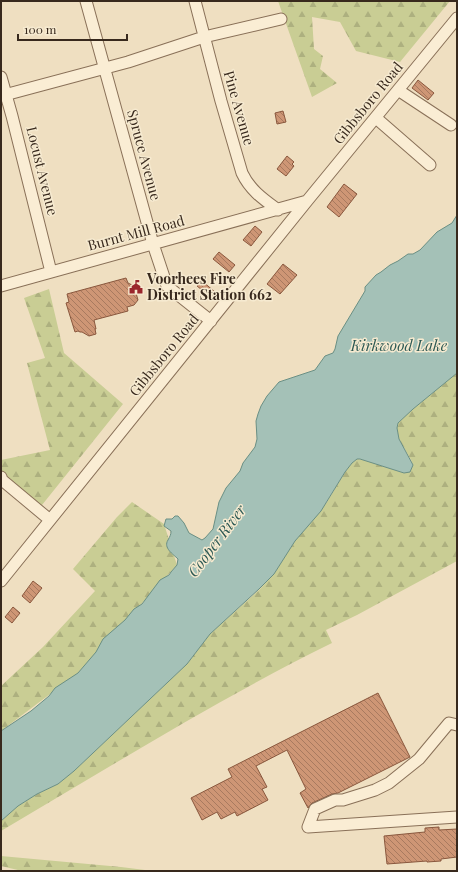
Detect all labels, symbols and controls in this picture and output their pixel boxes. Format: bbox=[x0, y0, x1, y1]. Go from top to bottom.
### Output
scale bar bbox=[18, 16, 127, 42]
text: 100 m bbox=[24, 21, 57, 37]
street label: Gibbsboro Road bbox=[329, 58, 407, 148]
street label: Pine Avenue bbox=[220, 68, 259, 147]
street label: Spruce Avenue bbox=[123, 107, 166, 202]
street label: Locust Avenue bbox=[22, 124, 63, 217]
street label: Burnt Mill Road bbox=[85, 210, 186, 255]
place label: Voorhees Fire District Station 662 bbox=[146, 269, 272, 304]
public building icon: Voorhees Fire District Station 662 bbox=[128, 279, 144, 295]
street label: Gibbsboro Road bbox=[125, 310, 203, 400]
water label: Kirkwood Lake bbox=[350, 335, 448, 355]
water label: Cooper River bbox=[183, 500, 250, 580]

